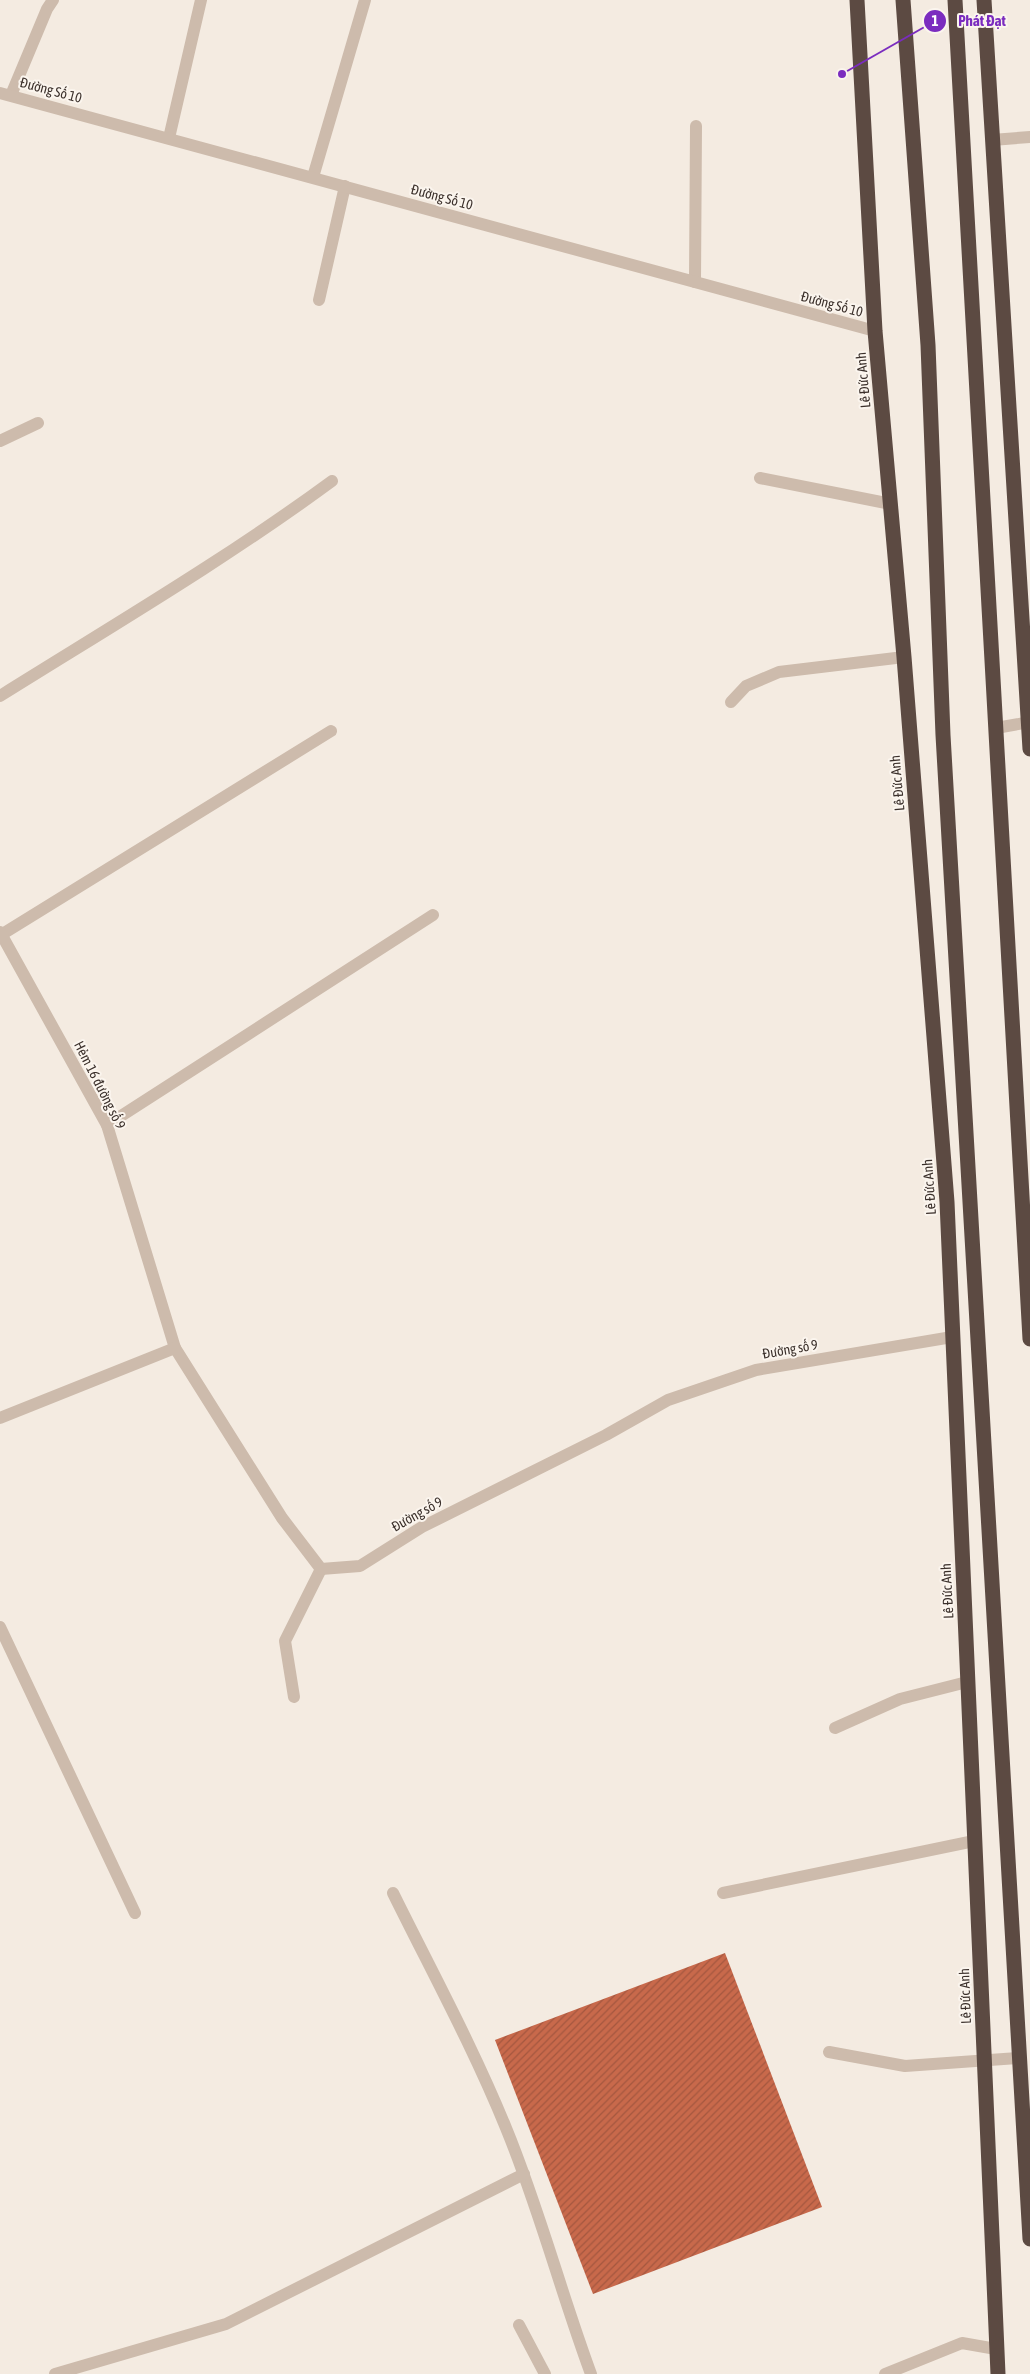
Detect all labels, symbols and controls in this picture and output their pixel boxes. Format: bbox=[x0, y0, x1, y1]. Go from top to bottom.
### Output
callout: Phát Đạt bbox=[923, 6, 1015, 36]
text: 1 bbox=[931, 12, 939, 29]
text: Phát Đạt bbox=[958, 12, 1007, 29]
street label: Đường Số 10 bbox=[18, 73, 84, 106]
street label: Đường Số 10 bbox=[409, 180, 475, 213]
street label: Đường Số 10 bbox=[799, 287, 865, 320]
street label: Lê Đức Anh bbox=[853, 351, 873, 409]
street label: Lê Đức Anh bbox=[887, 754, 907, 812]
street label: Hẻm 16 đường số 9 bbox=[71, 1038, 130, 1132]
street label: Lê Đức Anh bbox=[919, 1159, 939, 1215]
street label: Đường số 9 bbox=[761, 1335, 819, 1362]
street label: Đường số 9 bbox=[388, 1493, 445, 1535]
street label: Lê Đức Anh bbox=[938, 1563, 956, 1619]
street label: Lê Đức Anh bbox=[956, 1968, 974, 2024]

